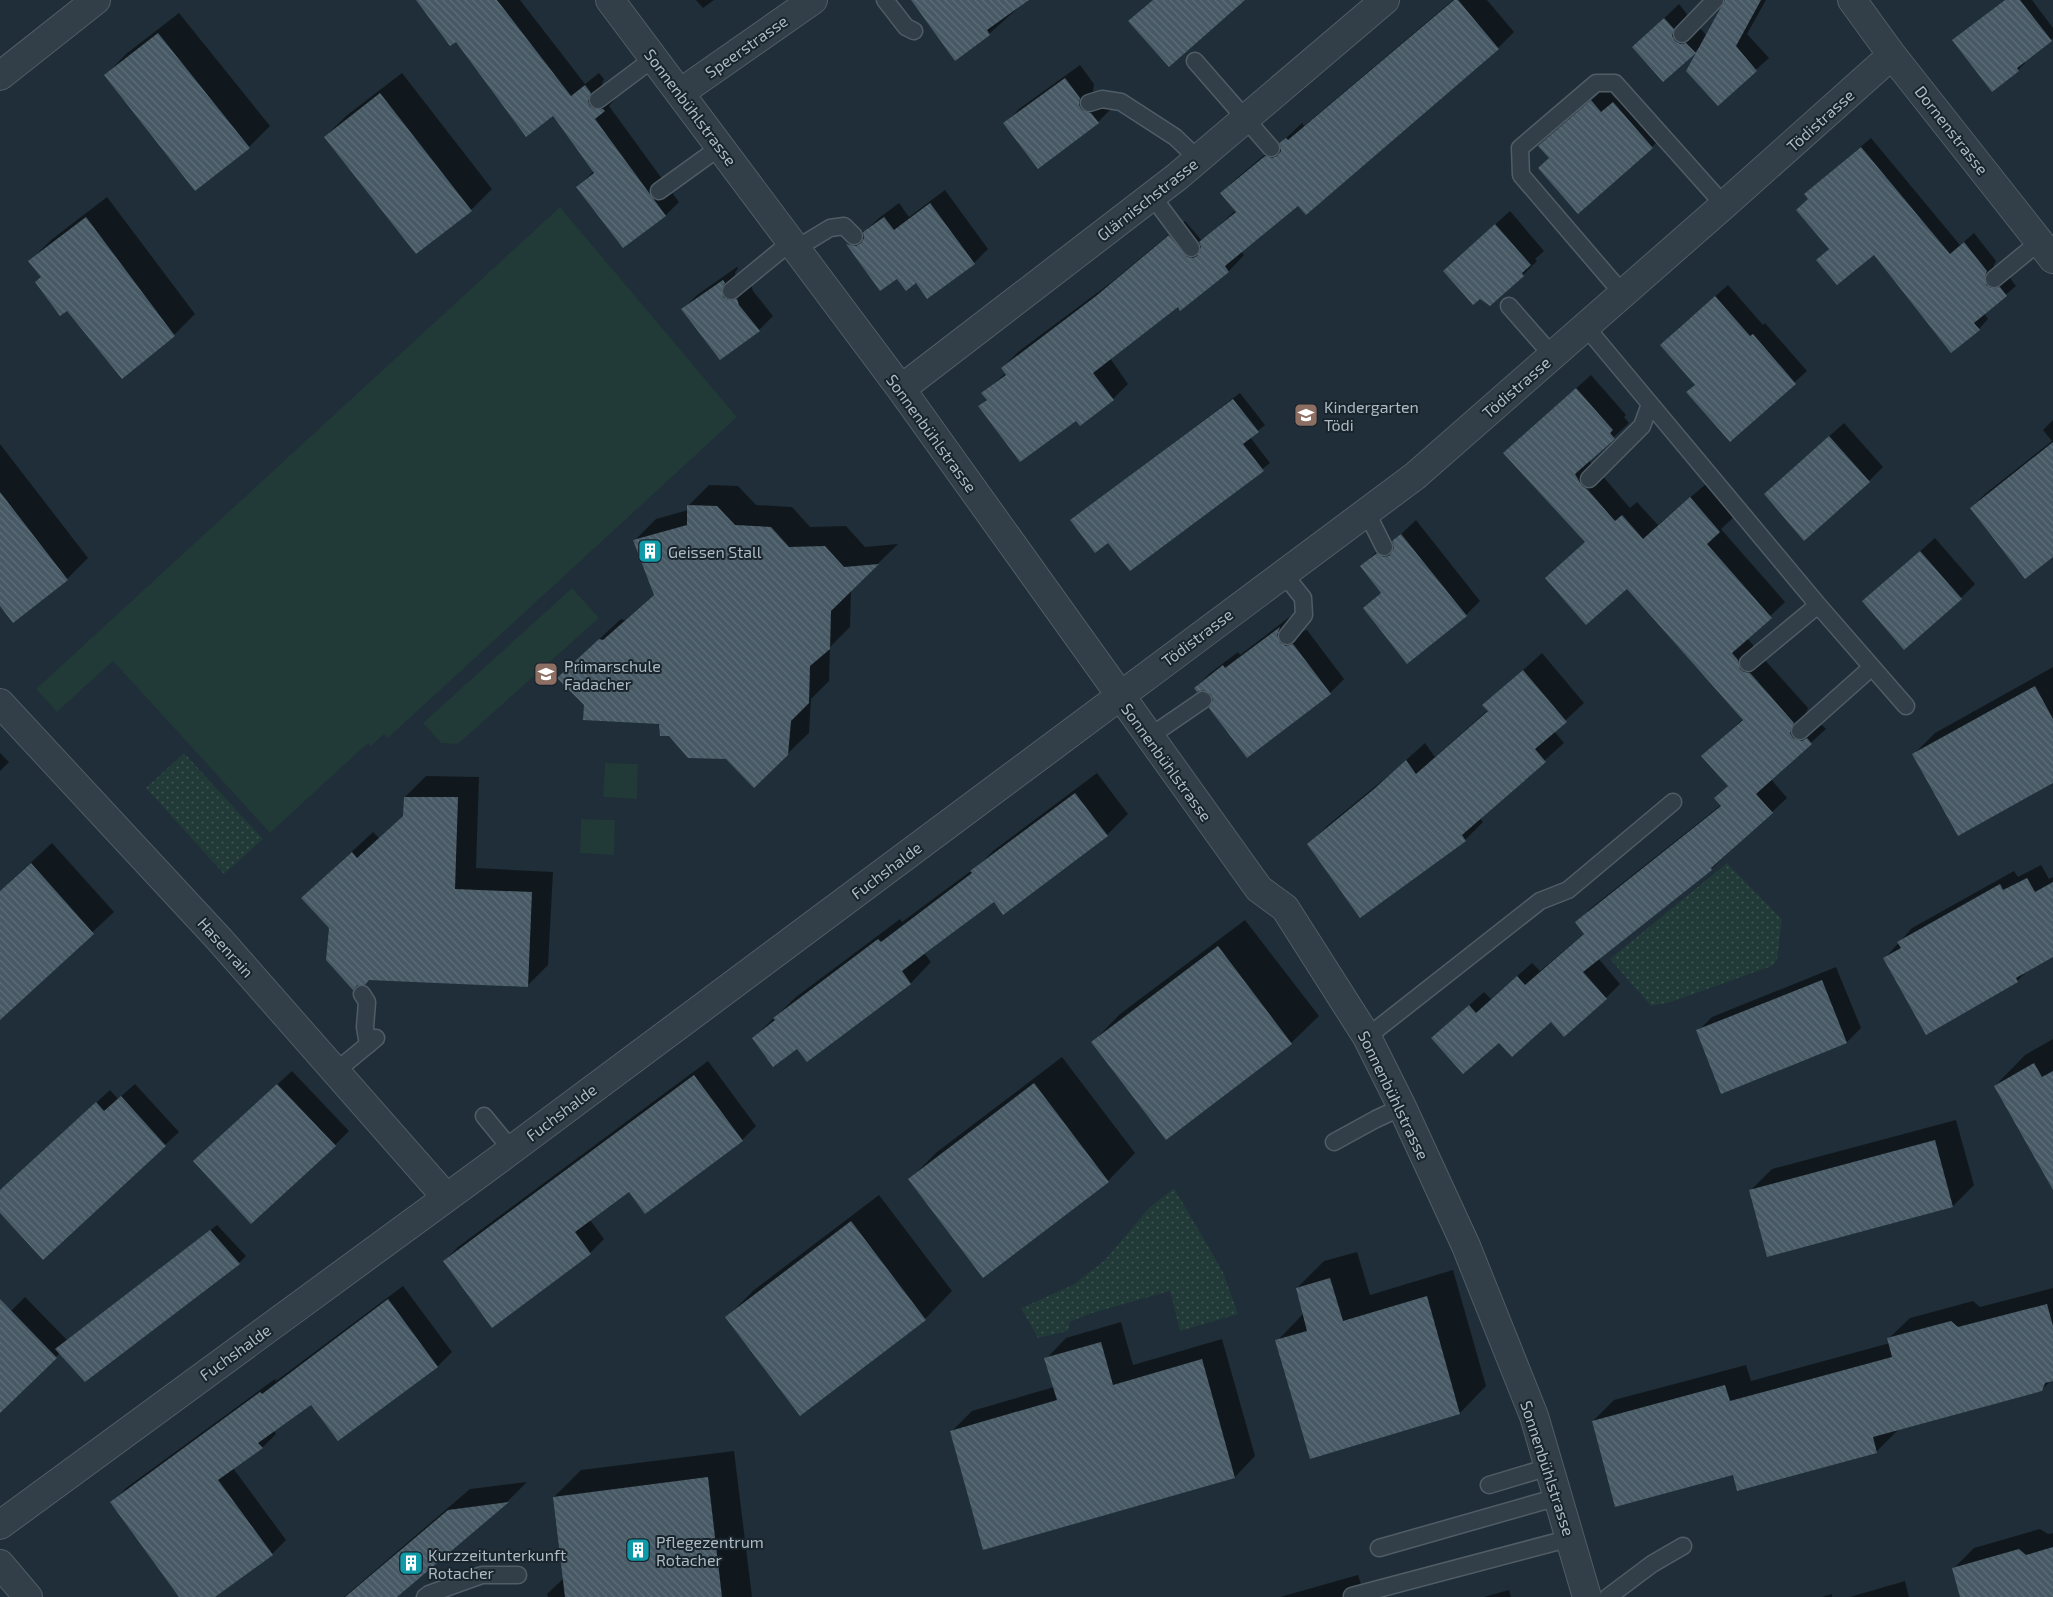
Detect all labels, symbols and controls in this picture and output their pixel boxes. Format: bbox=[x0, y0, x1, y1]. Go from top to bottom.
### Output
street label: Speerstrasse bbox=[701, 11, 791, 81]
street label: Sonnenbühlstrasse bbox=[641, 45, 741, 169]
street label: Dornenstrasse bbox=[1911, 82, 1993, 178]
street label: Tödistrasse bbox=[1782, 85, 1858, 155]
street label: Glärnischstrasse bbox=[1093, 154, 1201, 244]
street label: Tödistrasse bbox=[1478, 352, 1554, 422]
street label: Sonnenbühlstrasse bbox=[883, 370, 981, 496]
place label: Kindergarten Tödi bbox=[1324, 397, 1419, 434]
school or university icon: Kindergarten Tödi bbox=[1293, 402, 1319, 428]
building icon: Geissen Stall bbox=[637, 538, 663, 564]
place label: Geissen Stall bbox=[668, 542, 762, 561]
street label: Tödistrasse bbox=[1158, 604, 1236, 670]
place label: Primarschule Fadacher bbox=[564, 656, 661, 693]
school or university icon: Primarschule Fadacher bbox=[533, 661, 559, 687]
street label: Sonnenbühlstrasse bbox=[1118, 699, 1216, 825]
street label: Fuchshalde bbox=[847, 837, 925, 903]
street label: Hasenrain bbox=[194, 913, 258, 981]
street label: Sonnenbühlstrasse bbox=[1355, 1027, 1433, 1163]
street label: Fuchshalde bbox=[522, 1079, 600, 1145]
street label: Fuchshalde bbox=[196, 1320, 274, 1384]
street label: Sonnenbühlstrasse bbox=[1517, 1398, 1579, 1538]
place label: Pflegezentrum Rotacher bbox=[656, 1532, 764, 1569]
building icon: Pflegezentrum Rotacher bbox=[625, 1537, 651, 1563]
place label: Kurzzeitunterkunft Rotacher bbox=[428, 1545, 566, 1582]
building icon: Kurzzeitunterkunft Rotacher bbox=[398, 1550, 424, 1576]

